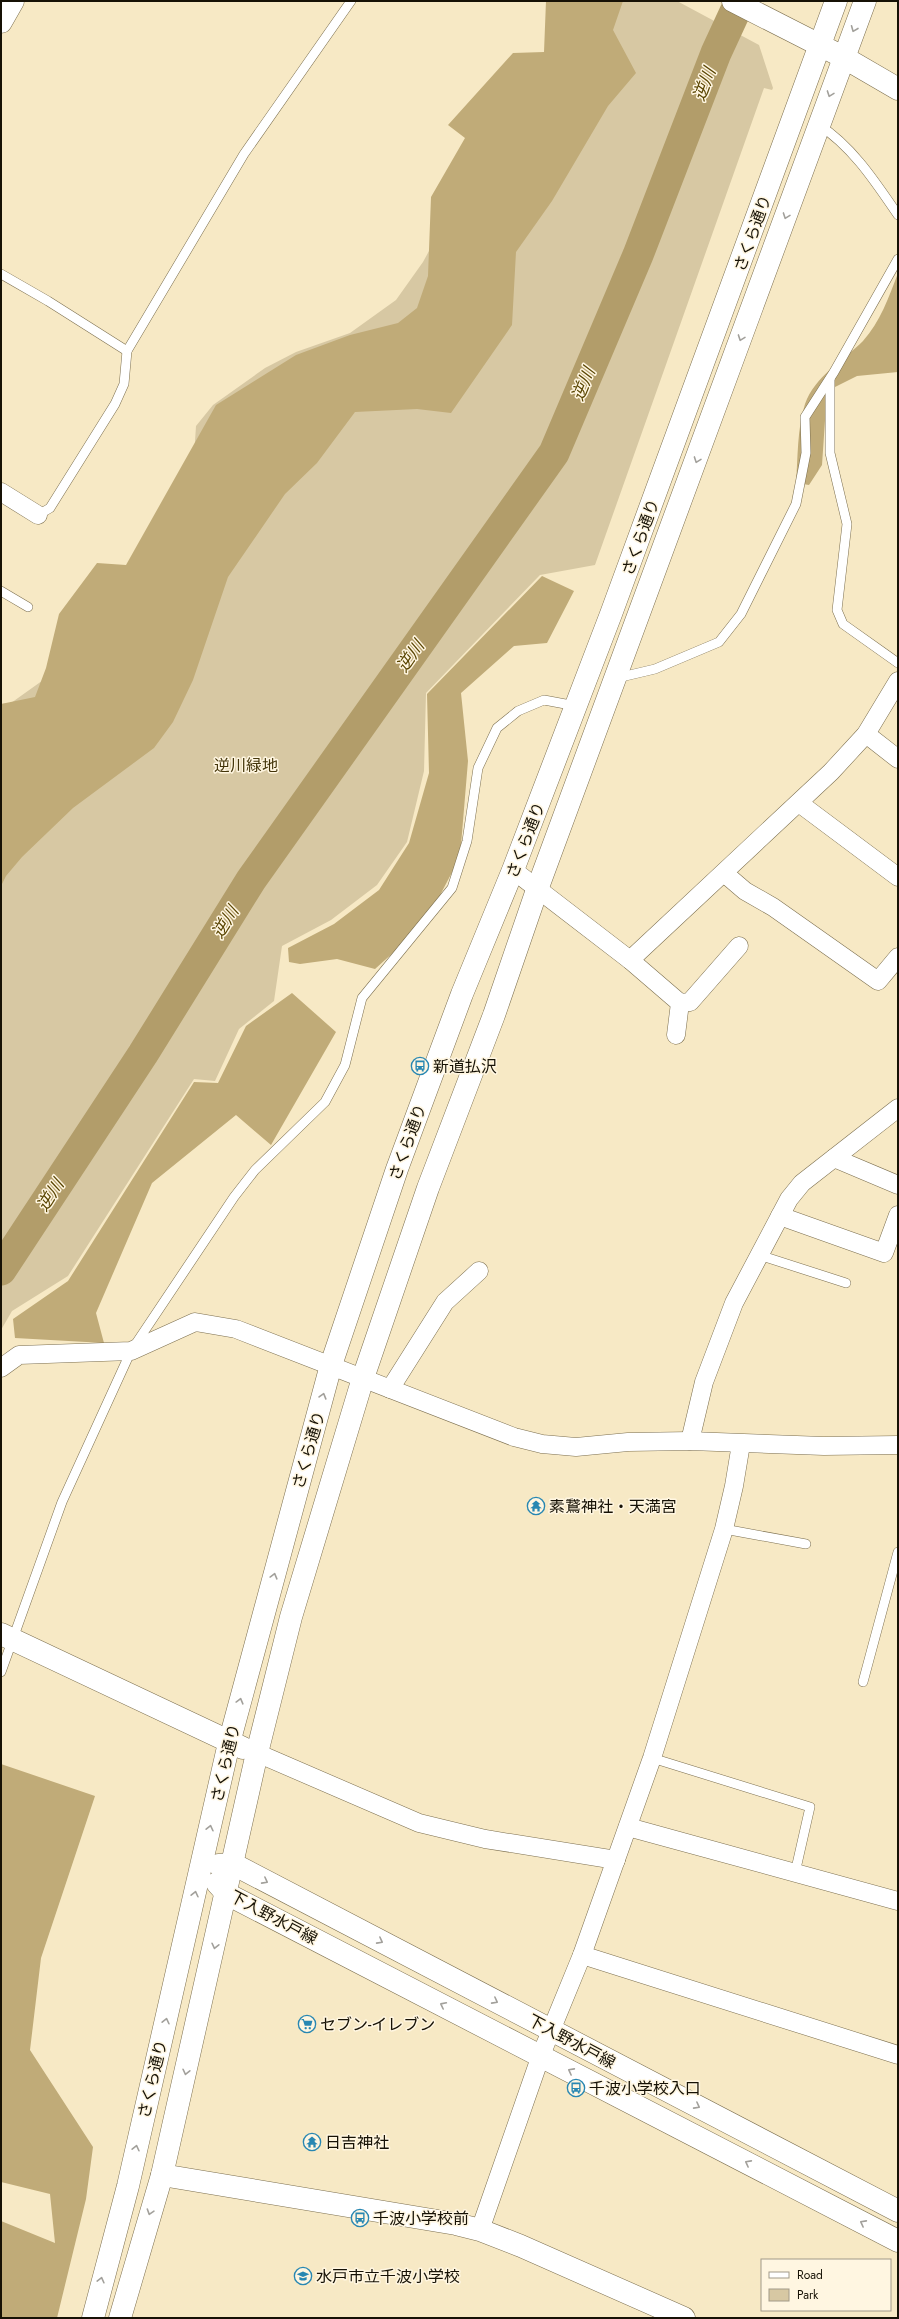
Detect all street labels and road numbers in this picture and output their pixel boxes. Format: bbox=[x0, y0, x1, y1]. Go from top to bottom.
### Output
street label: さくら通り bbox=[728, 192, 777, 275]
street label: さくら通り bbox=[616, 496, 665, 579]
street label: さくら通り bbox=[500, 799, 551, 882]
street label: さくら通り bbox=[383, 1101, 432, 1184]
street label: さくら通り bbox=[286, 1409, 331, 1492]
street label: さくら通り bbox=[205, 1722, 246, 1805]
street label: 下入野水戸線 bbox=[226, 1885, 322, 1950]
street label: 下入野水戸線 bbox=[524, 2009, 620, 2074]
street label: さくら通り bbox=[132, 2038, 173, 2121]

